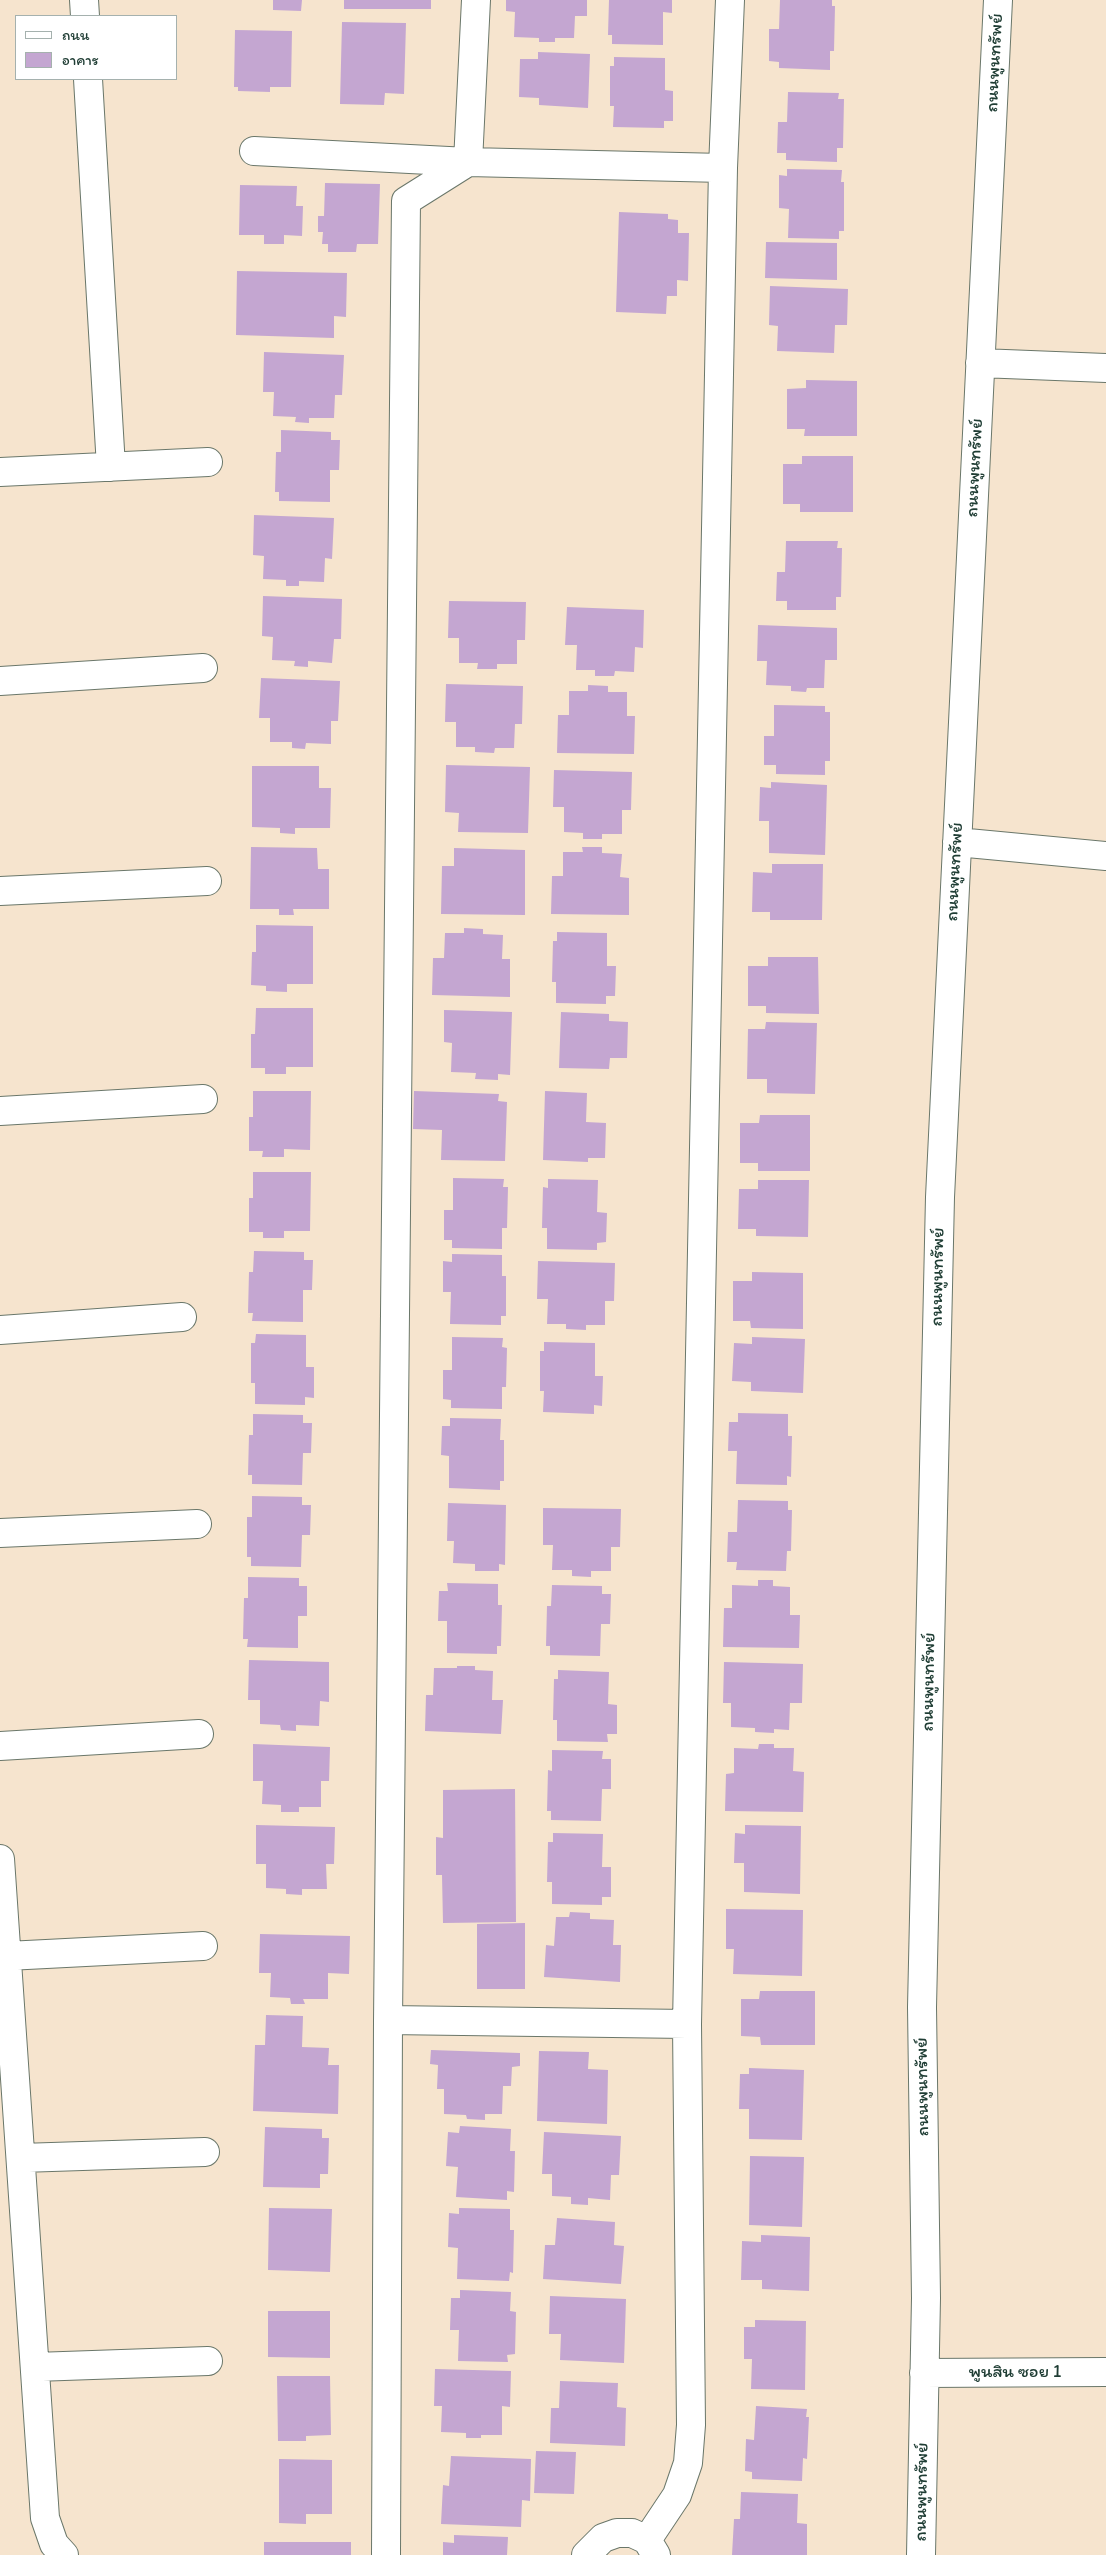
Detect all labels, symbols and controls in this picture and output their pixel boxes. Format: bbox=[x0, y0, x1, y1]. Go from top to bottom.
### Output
street label: ถนนพูนทรัพย์ bbox=[982, 13, 1008, 113]
legend bbox=[15, 15, 178, 80]
text: ถนน bbox=[62, 26, 90, 44]
text: อาคาร bbox=[62, 51, 99, 69]
street label: ถนนพูนทรัพย์ bbox=[962, 418, 988, 518]
street label: ถนนพูนทรัพย์ bbox=[942, 822, 968, 922]
street label: ถนนพูนทรัพย์ bbox=[926, 1227, 950, 1327]
street label: ถนนพูนทรัพย์ bbox=[917, 1632, 941, 1732]
street label: ถนนพูนทรัพย์ bbox=[911, 2037, 935, 2137]
street label: พูนสิน ซอย 1 bbox=[969, 2361, 1061, 2383]
street label: ถนนพูนทรัพย์ bbox=[910, 2442, 934, 2542]

